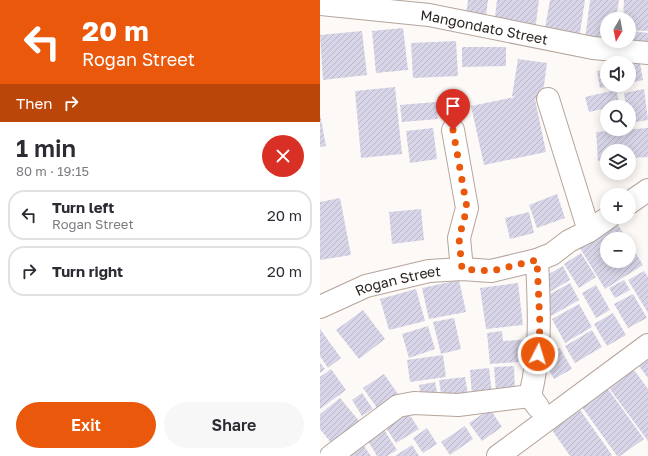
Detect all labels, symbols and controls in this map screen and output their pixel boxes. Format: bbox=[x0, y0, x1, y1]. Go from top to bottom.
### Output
street label: Mangondato Street bbox=[420, 6, 550, 47]
north arrow bbox=[600, 12, 636, 48]
map controls bbox=[600, 12, 636, 268]
text: 20 m bbox=[82, 14, 149, 47]
icon: left bbox=[16, 16, 68, 68]
text: Rogan Street bbox=[82, 48, 195, 70]
button: sound bbox=[600, 56, 636, 92]
pin bbox=[436, 89, 470, 130]
icon: right bbox=[60, 92, 82, 114]
text: Then bbox=[16, 94, 52, 112]
icon: arrive bbox=[442, 95, 464, 117]
button: search bbox=[600, 100, 636, 136]
text: 1 min bbox=[16, 133, 76, 162]
button: close bbox=[262, 135, 304, 177]
button: layers bbox=[600, 144, 636, 180]
text: 80 m · 19:15 bbox=[16, 163, 89, 179]
button: + bbox=[600, 188, 636, 224]
text: Turn left bbox=[52, 198, 114, 216]
icon: left bbox=[18, 204, 40, 226]
text: 20 m bbox=[267, 206, 302, 224]
text: Rogan Street bbox=[52, 216, 134, 232]
button: − bbox=[600, 232, 636, 268]
icon: right bbox=[18, 260, 40, 282]
text: Turn right bbox=[52, 262, 123, 280]
text: 20 m bbox=[267, 262, 302, 280]
street label: Rogan Street bbox=[352, 262, 441, 299]
position arrow bbox=[517, 333, 559, 375]
button: Exit bbox=[16, 402, 156, 448]
button: Share bbox=[164, 402, 304, 448]

